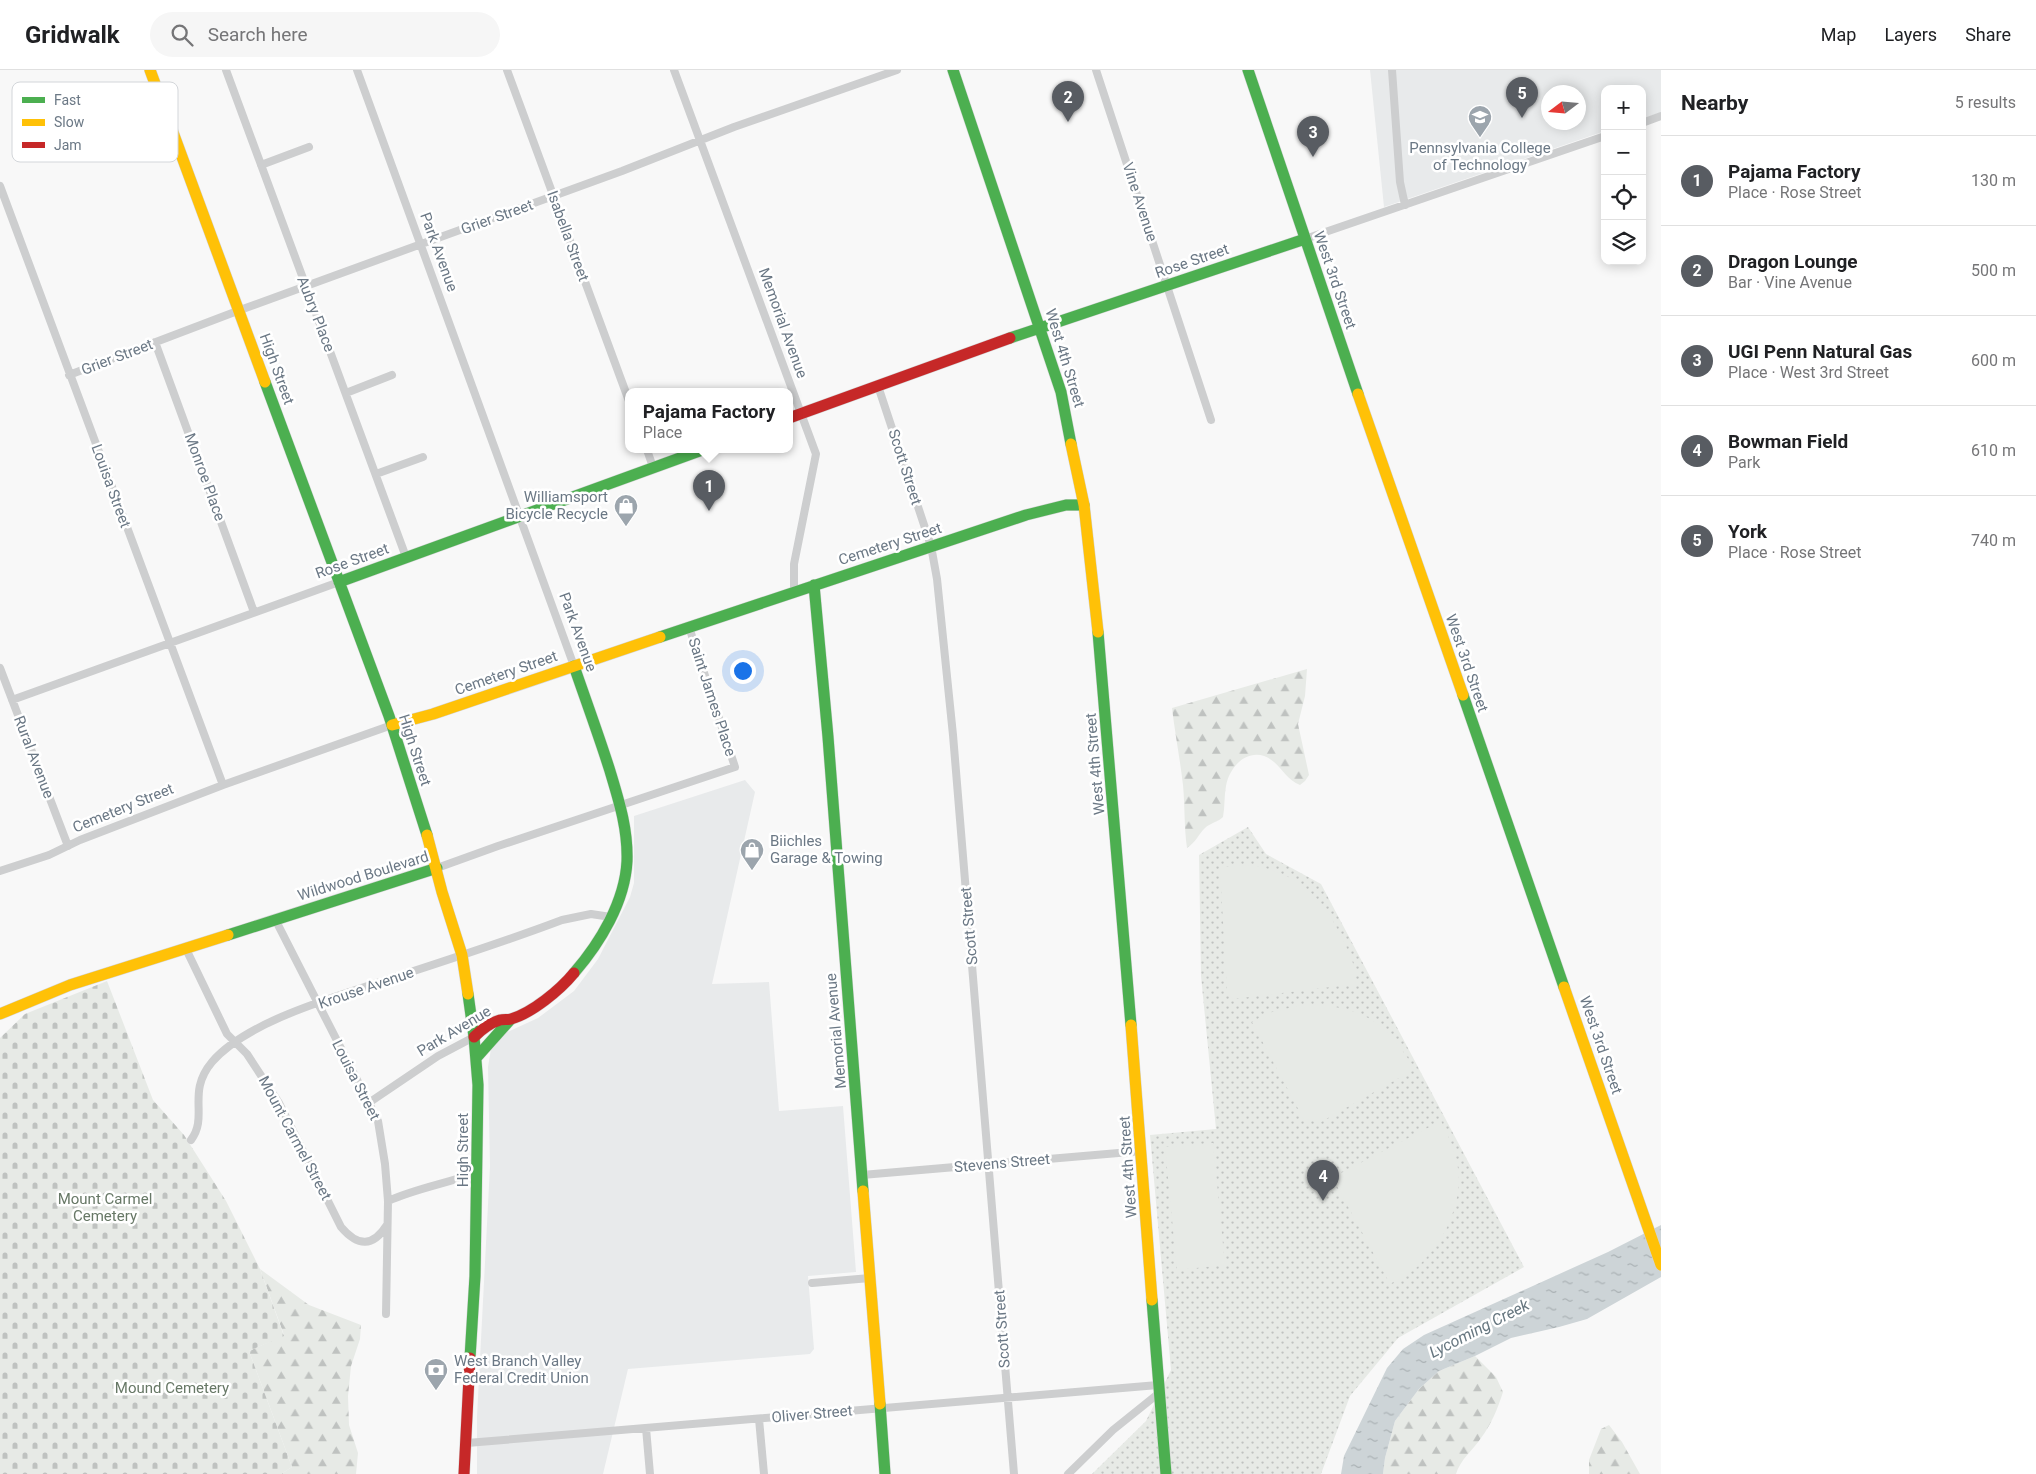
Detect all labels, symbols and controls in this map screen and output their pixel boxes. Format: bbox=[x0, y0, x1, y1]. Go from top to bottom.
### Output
search box bbox=[150, 12, 500, 57]
text: Gridwalk bbox=[25, 21, 120, 49]
icon: search bbox=[168, 21, 196, 49]
text: Search here bbox=[208, 23, 308, 46]
text: Map bbox=[1821, 24, 1856, 45]
text: Layers bbox=[1884, 24, 1937, 45]
text: Share bbox=[1965, 24, 2011, 45]
pin: 5 bbox=[1506, 77, 1538, 118]
pin: 2 bbox=[1052, 81, 1084, 122]
legend bbox=[12, 82, 178, 162]
north arrow bbox=[1541, 85, 1586, 130]
map controls bbox=[1601, 85, 1646, 265]
button: + bbox=[1601, 85, 1646, 130]
text: Nearby bbox=[1681, 91, 1748, 115]
text: Fast bbox=[54, 92, 81, 108]
text: 5 results bbox=[1955, 93, 2016, 112]
school or university icon: Pennsylvania College of Technology bbox=[1467, 104, 1493, 138]
text: Slow bbox=[54, 114, 85, 130]
pin: 3 bbox=[1297, 116, 1329, 157]
button: − bbox=[1601, 130, 1646, 175]
text: Jam bbox=[54, 137, 82, 153]
place label: Pennsylvania College of Technology bbox=[1409, 139, 1551, 174]
street label: Vine Avenue bbox=[1119, 160, 1161, 244]
text: Pajama Factory bbox=[1728, 160, 1861, 183]
text: 1 bbox=[1692, 171, 1702, 190]
text: 130 m bbox=[1971, 171, 2016, 190]
button: locate bbox=[1601, 175, 1646, 220]
text: Place · Rose Street bbox=[1728, 183, 1862, 202]
street label: Isabella Street bbox=[543, 188, 593, 284]
street label: Grier Street bbox=[459, 196, 536, 238]
street label: Park Avenue bbox=[416, 210, 462, 294]
button: layers bbox=[1601, 220, 1646, 265]
street label: West 3rd Street bbox=[1310, 229, 1360, 331]
street label: Rose Street bbox=[1153, 240, 1231, 282]
text: Dragon Lounge bbox=[1728, 250, 1858, 273]
text: 2 bbox=[1692, 261, 1702, 280]
text: 500 m bbox=[1971, 261, 2016, 280]
street label: Memorial Avenue bbox=[755, 265, 811, 381]
text: Bar · Vine Avenue bbox=[1728, 273, 1852, 292]
street label: Aubry Place bbox=[293, 274, 339, 354]
street label: West 4th Street bbox=[1041, 306, 1089, 410]
street label: High Street bbox=[256, 331, 298, 407]
street label: Grier Street bbox=[79, 335, 155, 379]
text: UGI Penn Natural Gas bbox=[1728, 340, 1912, 363]
text: 3 bbox=[1692, 351, 1702, 370]
text: 600 m bbox=[1971, 351, 2016, 370]
text: Place · West 3rd Street bbox=[1728, 363, 1889, 382]
popup bbox=[625, 388, 793, 453]
text: Pajama Factory bbox=[643, 400, 775, 423]
text: Place bbox=[643, 423, 682, 442]
street label: Scott Street bbox=[884, 427, 926, 507]
text: Bowman Field bbox=[1728, 430, 1848, 453]
street label: Monroe Place bbox=[181, 431, 229, 523]
text: 4 bbox=[1692, 441, 1702, 460]
text: 610 m bbox=[1971, 441, 2016, 460]
street label: Louisa Street bbox=[88, 442, 134, 530]
text: Park bbox=[1728, 453, 1760, 472]
pin: 1 bbox=[693, 470, 725, 511]
place label: Williamsport Bicycle Recycle bbox=[505, 488, 608, 523]
shop icon: Williamsport Bicycle Recycle bbox=[613, 493, 639, 527]
street label: Cemetery Street bbox=[836, 519, 944, 569]
text: York bbox=[1728, 520, 1767, 543]
text: 5 bbox=[1692, 531, 1702, 550]
text: 740 m bbox=[1971, 531, 2016, 550]
street label: Rose Street bbox=[313, 539, 391, 583]
text: Place · Rose Street bbox=[1728, 543, 1862, 562]
street label: Park Avenue bbox=[555, 590, 601, 674]
street label: West 3rd Street bbox=[1442, 612, 1492, 714]
street label: Saint James Place bbox=[684, 635, 740, 759]
street label: Cemetery Street bbox=[452, 647, 560, 699]
your location bbox=[730, 658, 756, 684]
street label: High Street bbox=[395, 712, 435, 788]
street label: West 4th Street bbox=[1082, 712, 1108, 816]
street label: Rural Avenue bbox=[10, 713, 58, 801]
street label: Cemetery Street bbox=[70, 780, 176, 836]
place label: Biichles Garage & Towing bbox=[770, 832, 883, 867]
shop icon: Biichles Garage & Towing bbox=[739, 837, 765, 871]
street label: Wildwood Boulevard bbox=[295, 848, 431, 904]
street label: Scott Street bbox=[957, 886, 981, 966]
street label: Krouse Avenue bbox=[316, 963, 416, 1013]
street label: Memorial Avenue bbox=[822, 972, 850, 1090]
street label: West 3rd Street bbox=[1576, 994, 1626, 1096]
street label: Park Avenue bbox=[414, 1002, 494, 1060]
street label: Louisa Street bbox=[328, 1037, 384, 1123]
street label: Mount Carmel Street bbox=[255, 1073, 335, 1203]
street label: High Street bbox=[454, 1113, 472, 1187]
street label: West 4th Street bbox=[1115, 1115, 1141, 1219]
street label: Stevens Street bbox=[953, 1150, 1051, 1176]
pin: 4 bbox=[1307, 1160, 1339, 1201]
park label: Mount Carmel Cemetery bbox=[58, 1190, 152, 1225]
street label: Scott Street bbox=[990, 1289, 1014, 1369]
water label: Lycoming Creek bbox=[1426, 1295, 1533, 1362]
place label: West Branch Valley Federal Credit Union bbox=[454, 1352, 589, 1387]
bank icon: West Branch Valley Federal Credit Union bbox=[423, 1357, 449, 1391]
park label: Mound Cemetery bbox=[115, 1379, 229, 1397]
street label: Oliver Street bbox=[771, 1401, 853, 1427]

